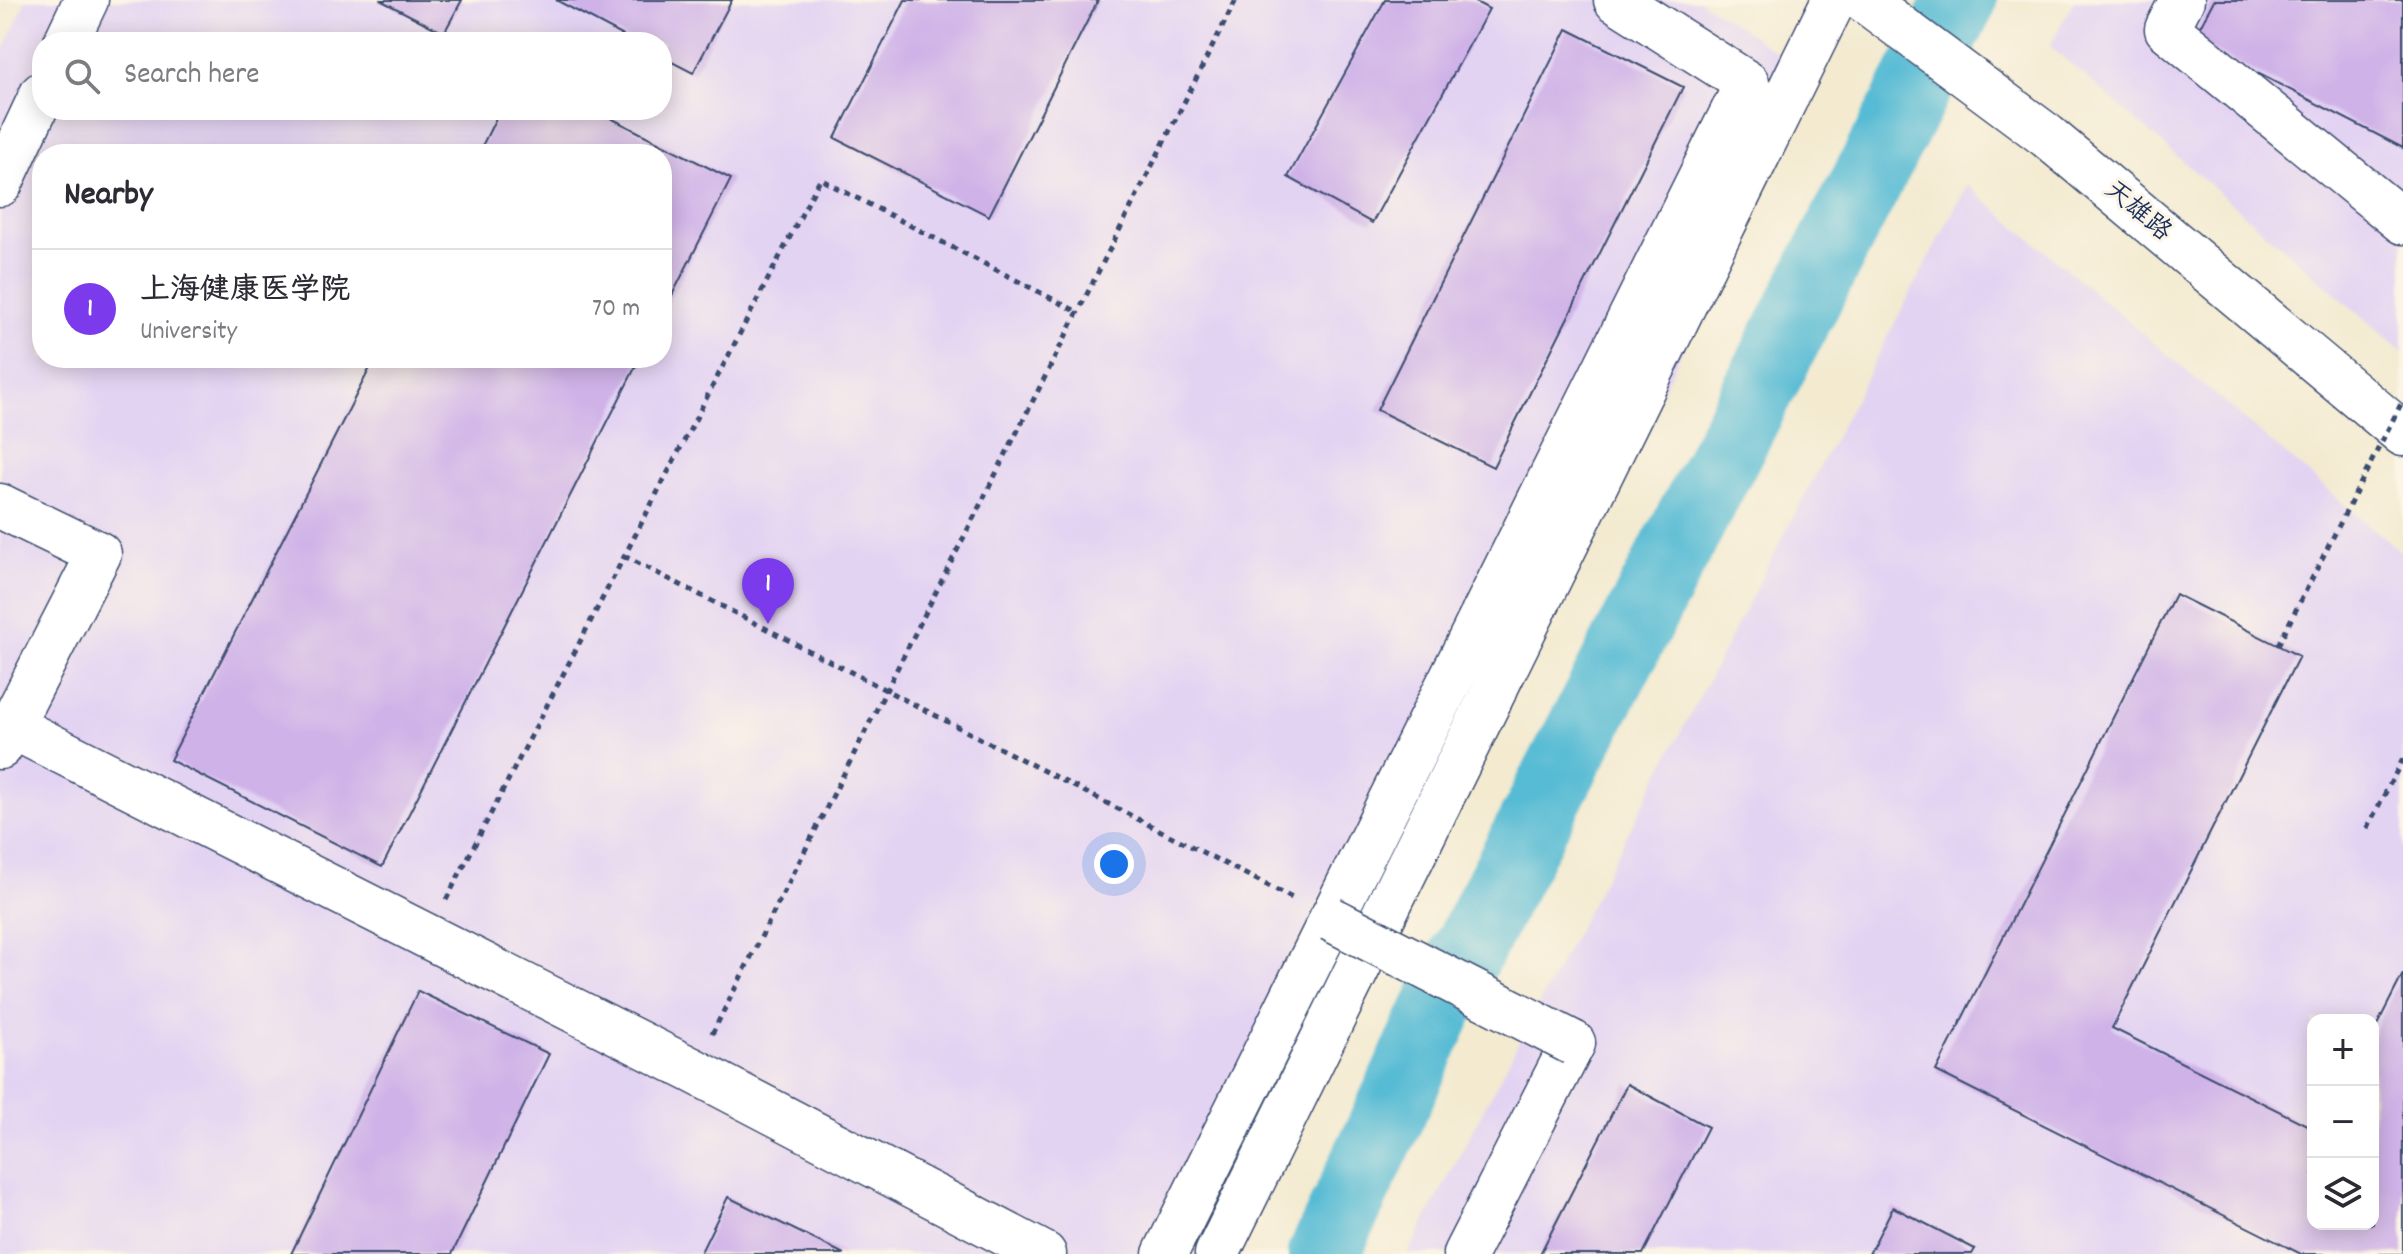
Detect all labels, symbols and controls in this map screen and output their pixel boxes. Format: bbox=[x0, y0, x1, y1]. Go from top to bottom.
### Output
search box bbox=[32, 32, 672, 120]
icon: search bbox=[60, 54, 104, 98]
text: Search here bbox=[124, 55, 260, 98]
text: Nearby bbox=[64, 172, 153, 221]
street label: 天雄路 bbox=[2095, 173, 2179, 251]
text: 上海健康医学院 bbox=[140, 271, 350, 314]
text: 1 bbox=[87, 291, 93, 328]
text: 70 m bbox=[592, 291, 640, 328]
text: University bbox=[140, 314, 237, 351]
pin: 1 bbox=[742, 558, 794, 624]
your location bbox=[1094, 844, 1134, 884]
map controls bbox=[2307, 1014, 2379, 1230]
button: + bbox=[2307, 1014, 2379, 1086]
button: − bbox=[2307, 1086, 2379, 1158]
button: layers bbox=[2307, 1158, 2379, 1230]

